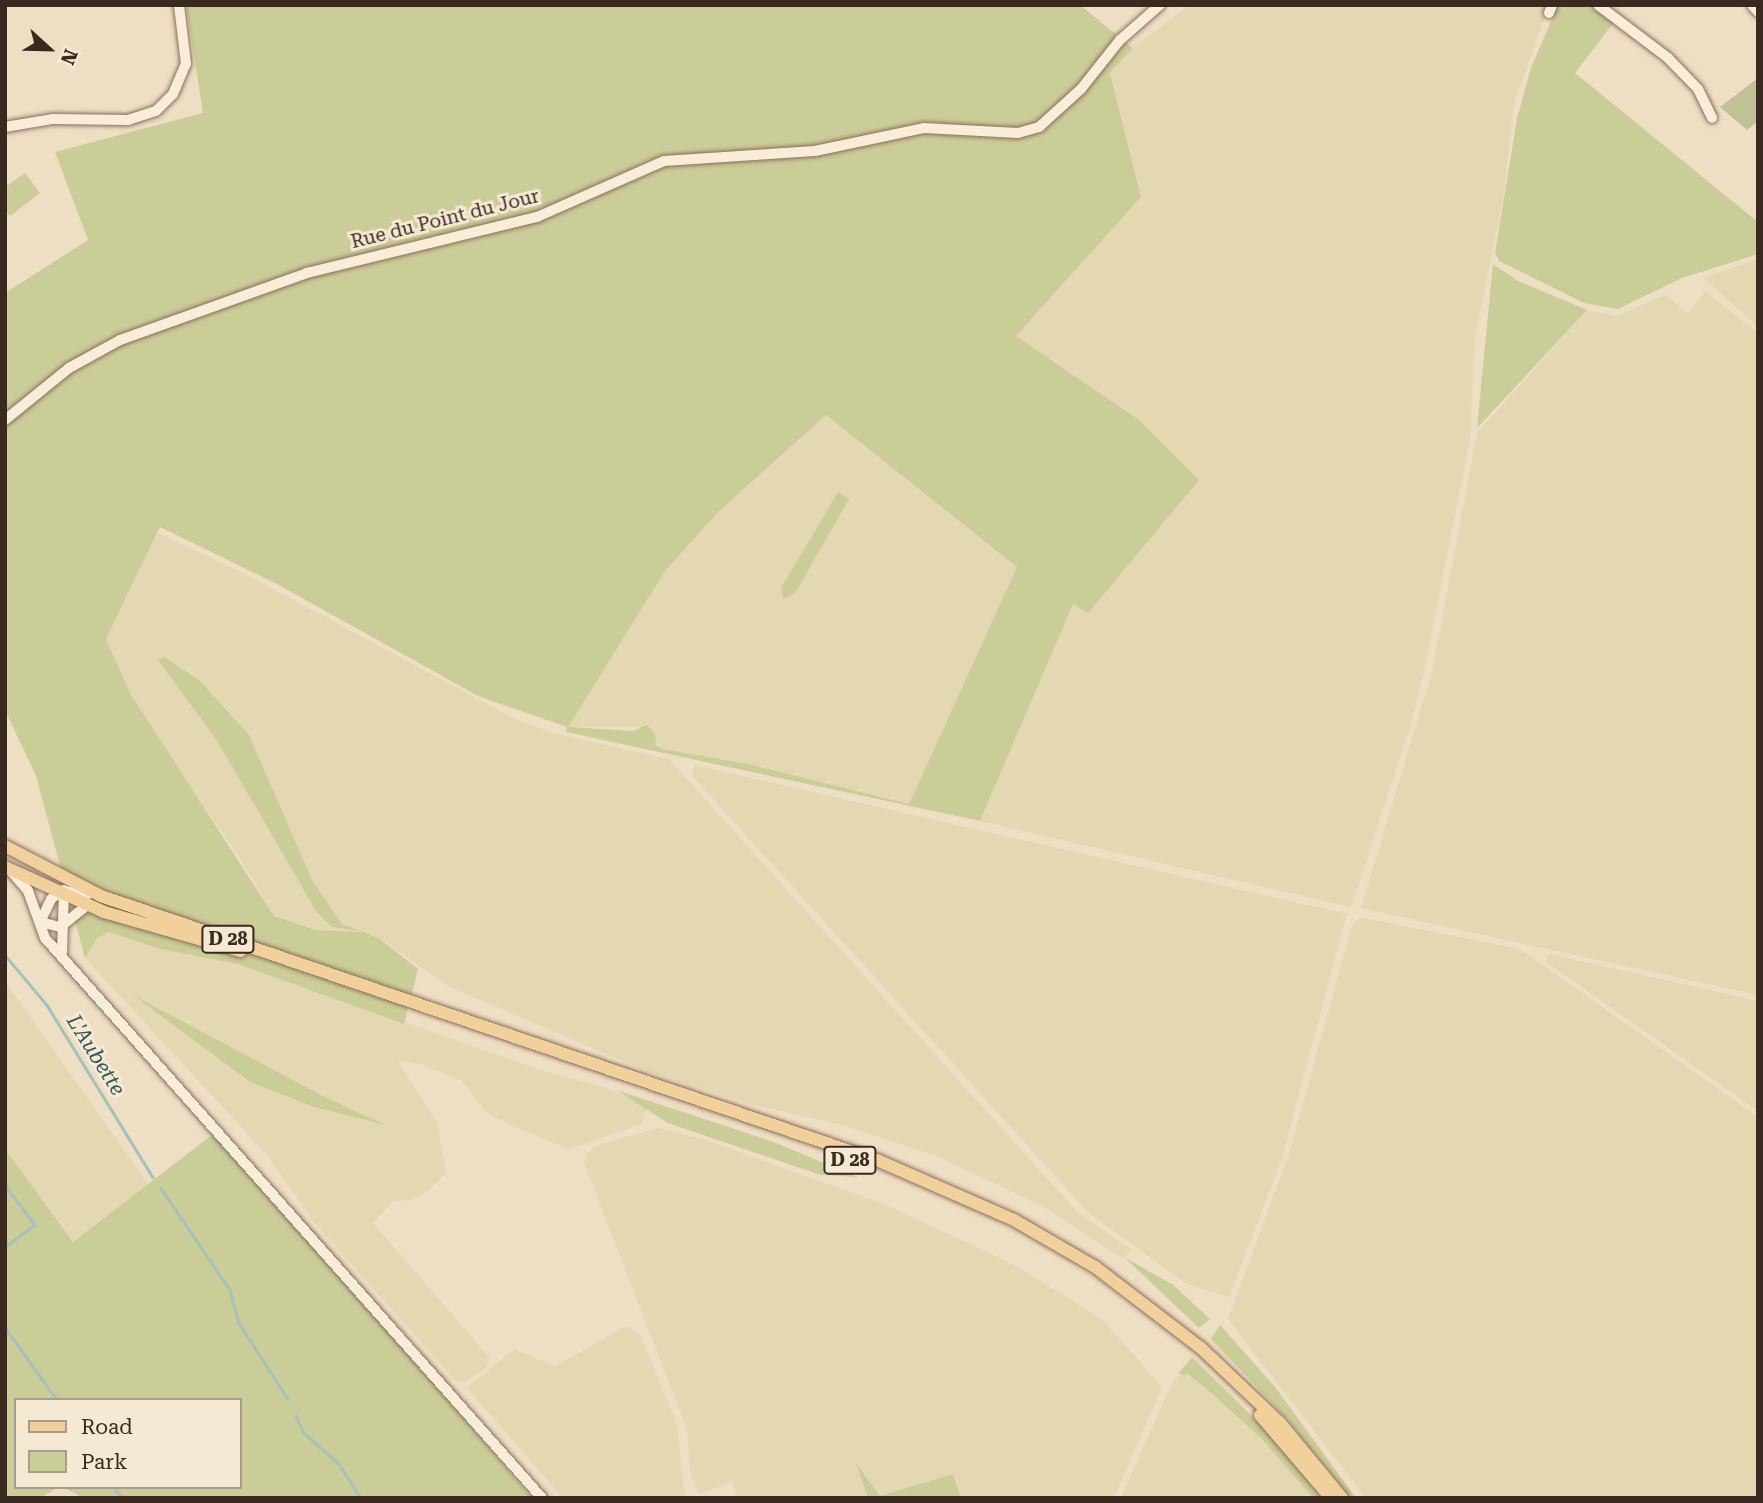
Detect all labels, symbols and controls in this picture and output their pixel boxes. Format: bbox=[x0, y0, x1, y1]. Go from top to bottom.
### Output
north arrow bbox=[14, 14, 84, 84]
text: N bbox=[56, 46, 82, 68]
street label: Rue du Point du Jour bbox=[349, 185, 541, 253]
road number: D 28 bbox=[200, 924, 256, 954]
water label: L'Aubette bbox=[61, 1010, 131, 1100]
road number: D 28 bbox=[822, 1146, 878, 1175]
legend bbox=[14, 1398, 242, 1489]
text: Road bbox=[81, 1415, 133, 1439]
text: Park bbox=[81, 1450, 127, 1474]

